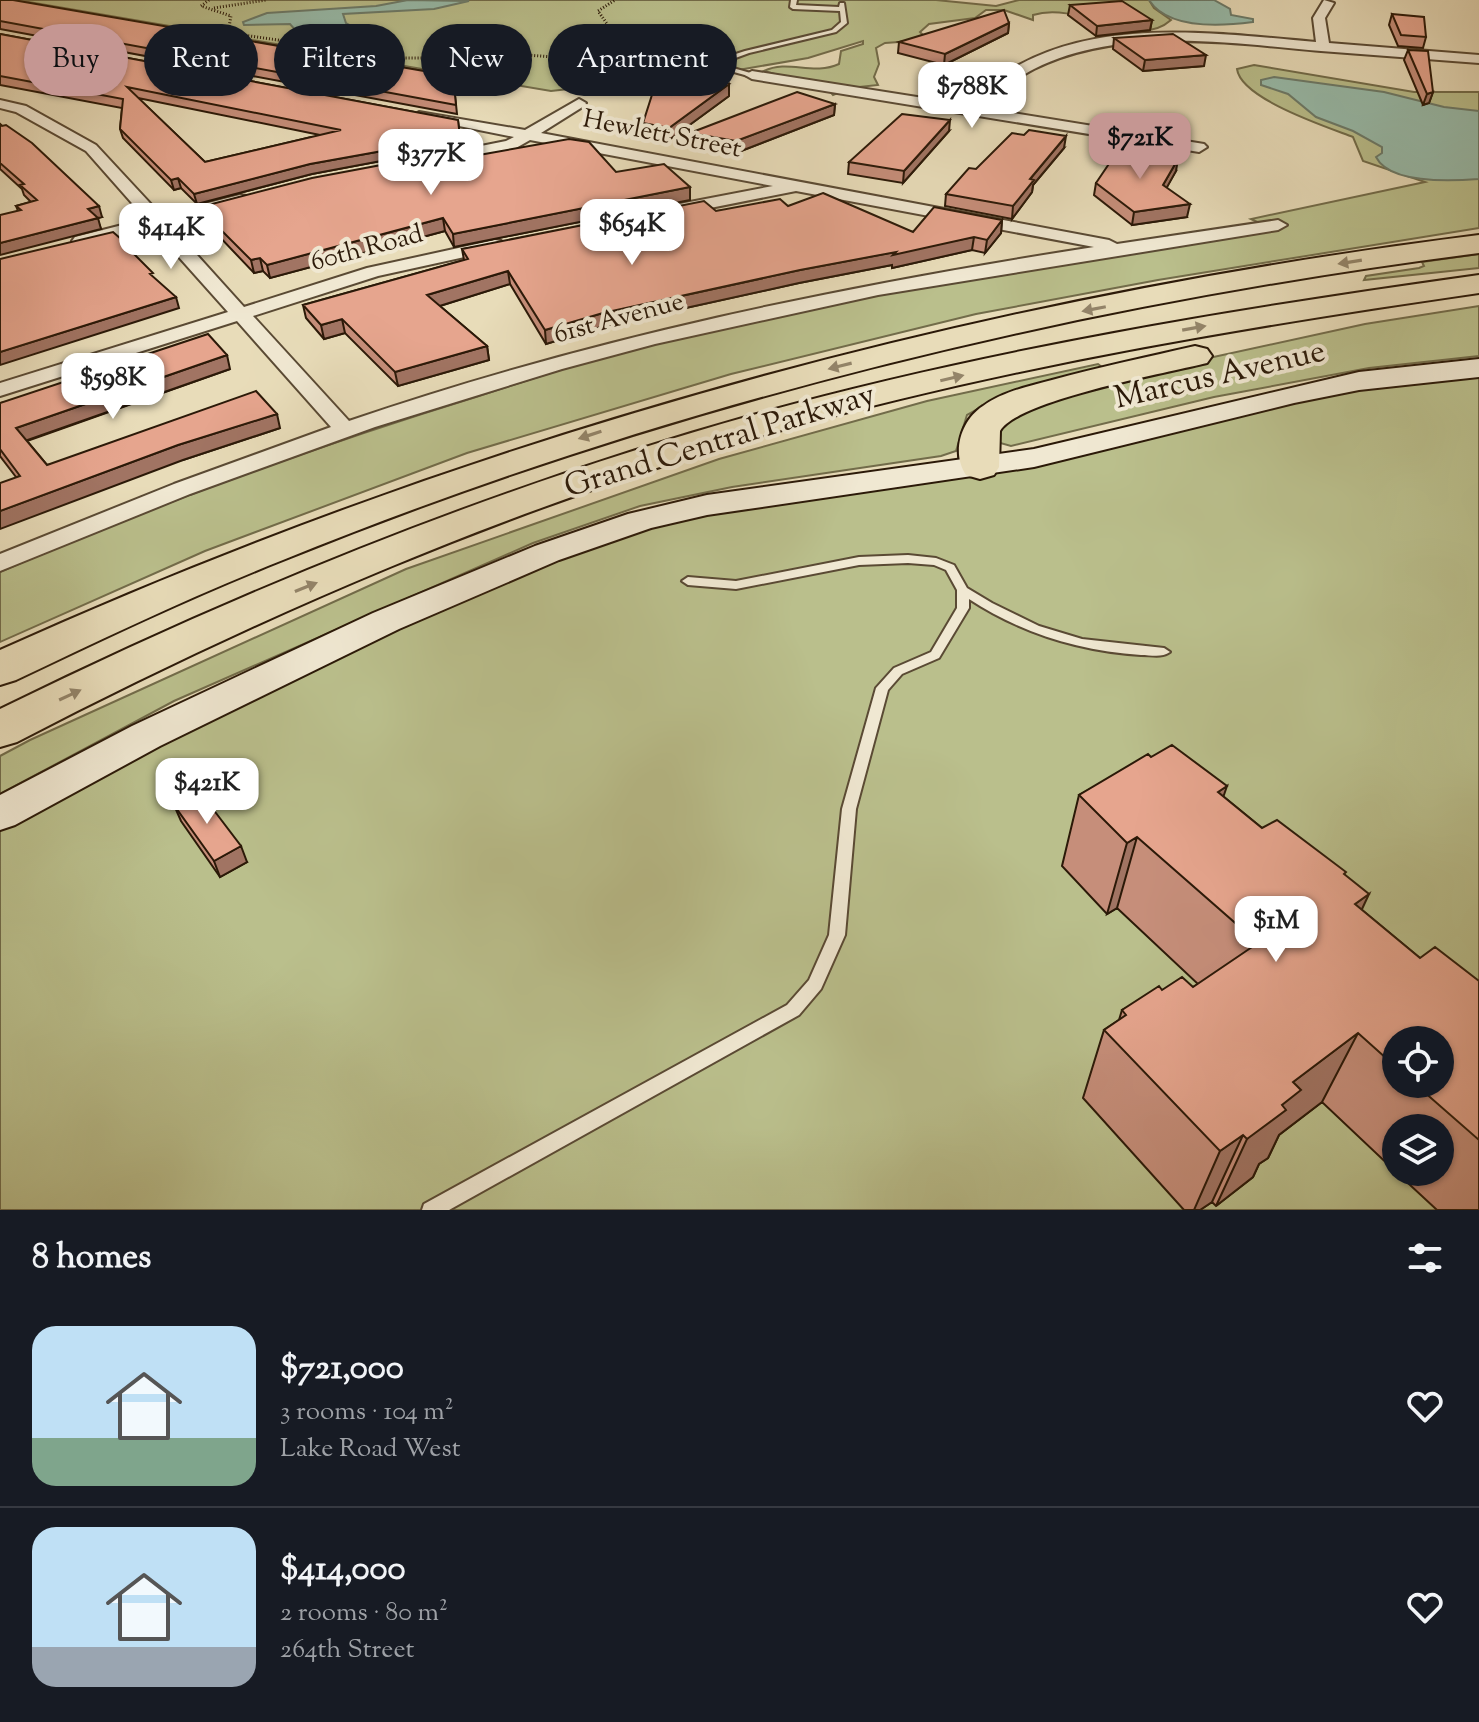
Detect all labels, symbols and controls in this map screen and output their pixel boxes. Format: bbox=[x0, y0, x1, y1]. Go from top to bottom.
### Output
chip: Buy bbox=[24, 24, 128, 96]
chip: Rent bbox=[144, 24, 258, 96]
chip: Filters bbox=[274, 24, 405, 96]
chip: New bbox=[421, 24, 532, 96]
chip: Apartment bbox=[548, 24, 737, 96]
pin: $788K bbox=[916, 62, 1028, 130]
text: $788K bbox=[936, 69, 1008, 106]
street label: Hewlett Street bbox=[579, 101, 745, 169]
pin: $721K bbox=[1084, 113, 1196, 181]
text: $721K bbox=[1107, 120, 1173, 157]
pin: $377K bbox=[375, 129, 487, 197]
text: $377K bbox=[396, 136, 466, 173]
pin: $654K bbox=[576, 199, 688, 267]
pin: $414K bbox=[115, 203, 227, 271]
text: $654K bbox=[598, 206, 666, 243]
text: $414K bbox=[137, 210, 205, 247]
street label: 60th Road bbox=[307, 216, 427, 282]
one-way arrow bbox=[1337, 257, 1362, 269]
street label: 61st Avenue bbox=[550, 284, 688, 354]
one-way arrow bbox=[1081, 303, 1106, 316]
one-way arrow bbox=[1182, 322, 1207, 334]
street label: Marcus Avenue bbox=[1110, 329, 1330, 423]
pin: $598K bbox=[57, 353, 169, 421]
text: $598K bbox=[79, 360, 147, 397]
one-way arrow bbox=[828, 360, 853, 372]
one-way arrow bbox=[940, 371, 965, 384]
street label: Grand Central Parkway bbox=[559, 373, 881, 511]
one-way arrow bbox=[577, 429, 601, 441]
one-way arrow bbox=[294, 580, 318, 593]
one-way arrow bbox=[59, 689, 82, 702]
pin: $421K bbox=[151, 758, 263, 826]
text: $421K bbox=[174, 765, 240, 802]
pin: $1M bbox=[1237, 896, 1315, 964]
text: $1M bbox=[1253, 903, 1299, 940]
map controls bbox=[1382, 1026, 1454, 1186]
button: locate bbox=[1382, 1026, 1454, 1098]
button: layers bbox=[1382, 1114, 1454, 1186]
text: 8 homes bbox=[32, 1234, 151, 1283]
icon: filters bbox=[1403, 1236, 1447, 1280]
text: $721,000 bbox=[280, 1345, 404, 1394]
icon: home bbox=[96, 1358, 192, 1454]
icon: heart bbox=[1403, 1384, 1447, 1428]
text: 3 rooms · 104 m² bbox=[280, 1394, 454, 1431]
text: Lake Road West bbox=[280, 1431, 461, 1468]
text: $414,000 bbox=[280, 1546, 405, 1595]
icon: home bbox=[96, 1559, 192, 1655]
icon: heart bbox=[1403, 1585, 1447, 1629]
text: 2 rooms · 80 m² bbox=[280, 1595, 448, 1632]
text: 264th Street bbox=[280, 1632, 414, 1669]

